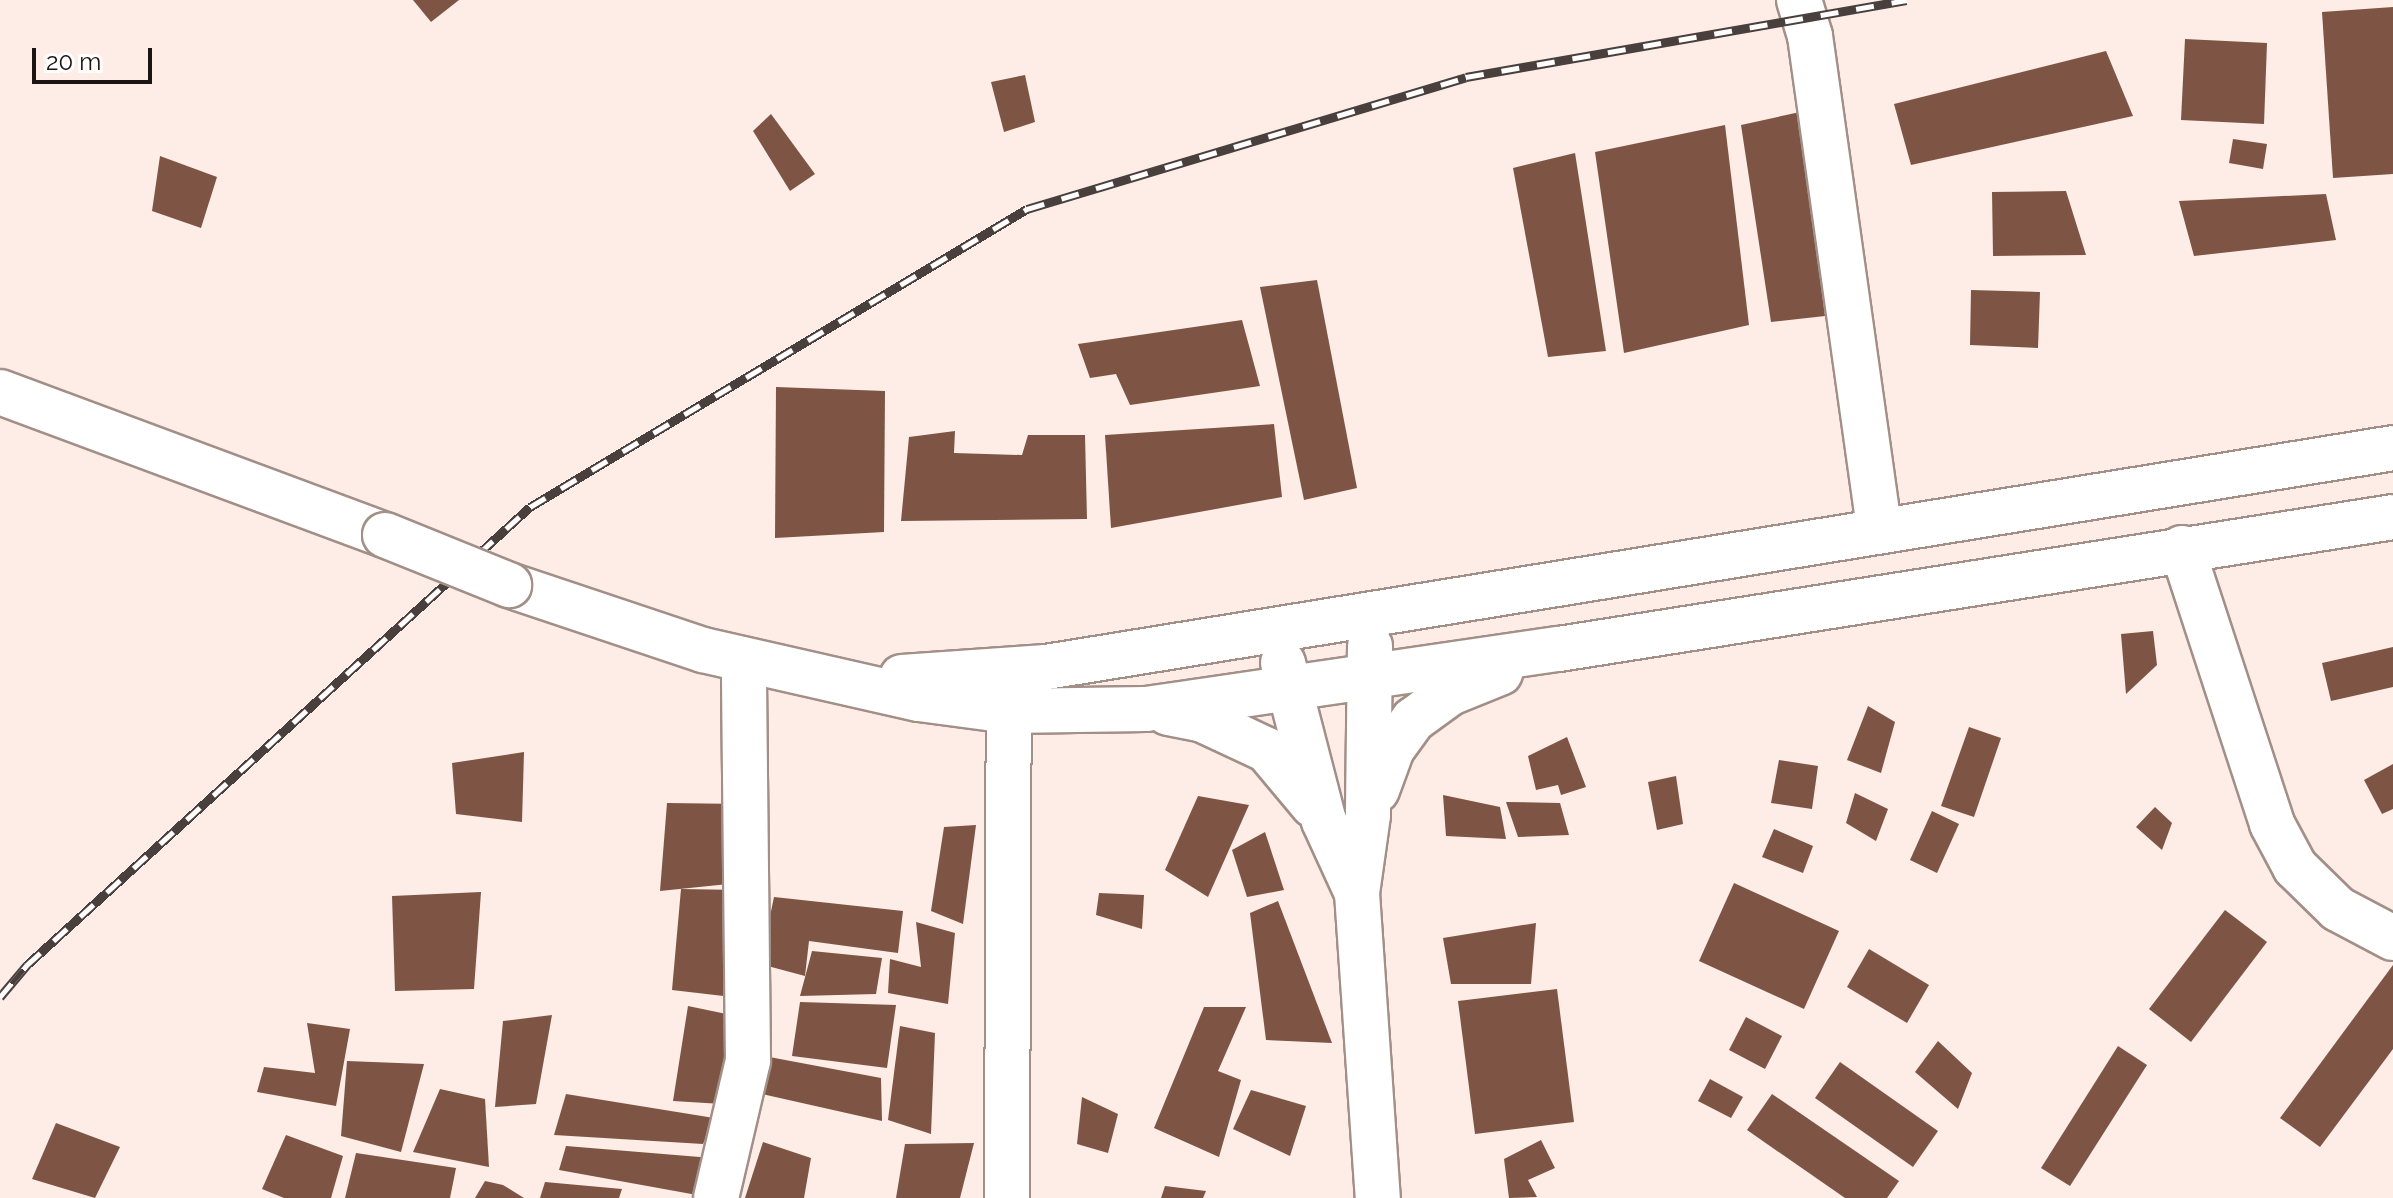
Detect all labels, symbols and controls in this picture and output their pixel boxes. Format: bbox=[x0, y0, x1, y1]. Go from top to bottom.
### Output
scale bar bbox=[36, 32, 156, 82]
text: 20 m bbox=[46, 47, 101, 76]

